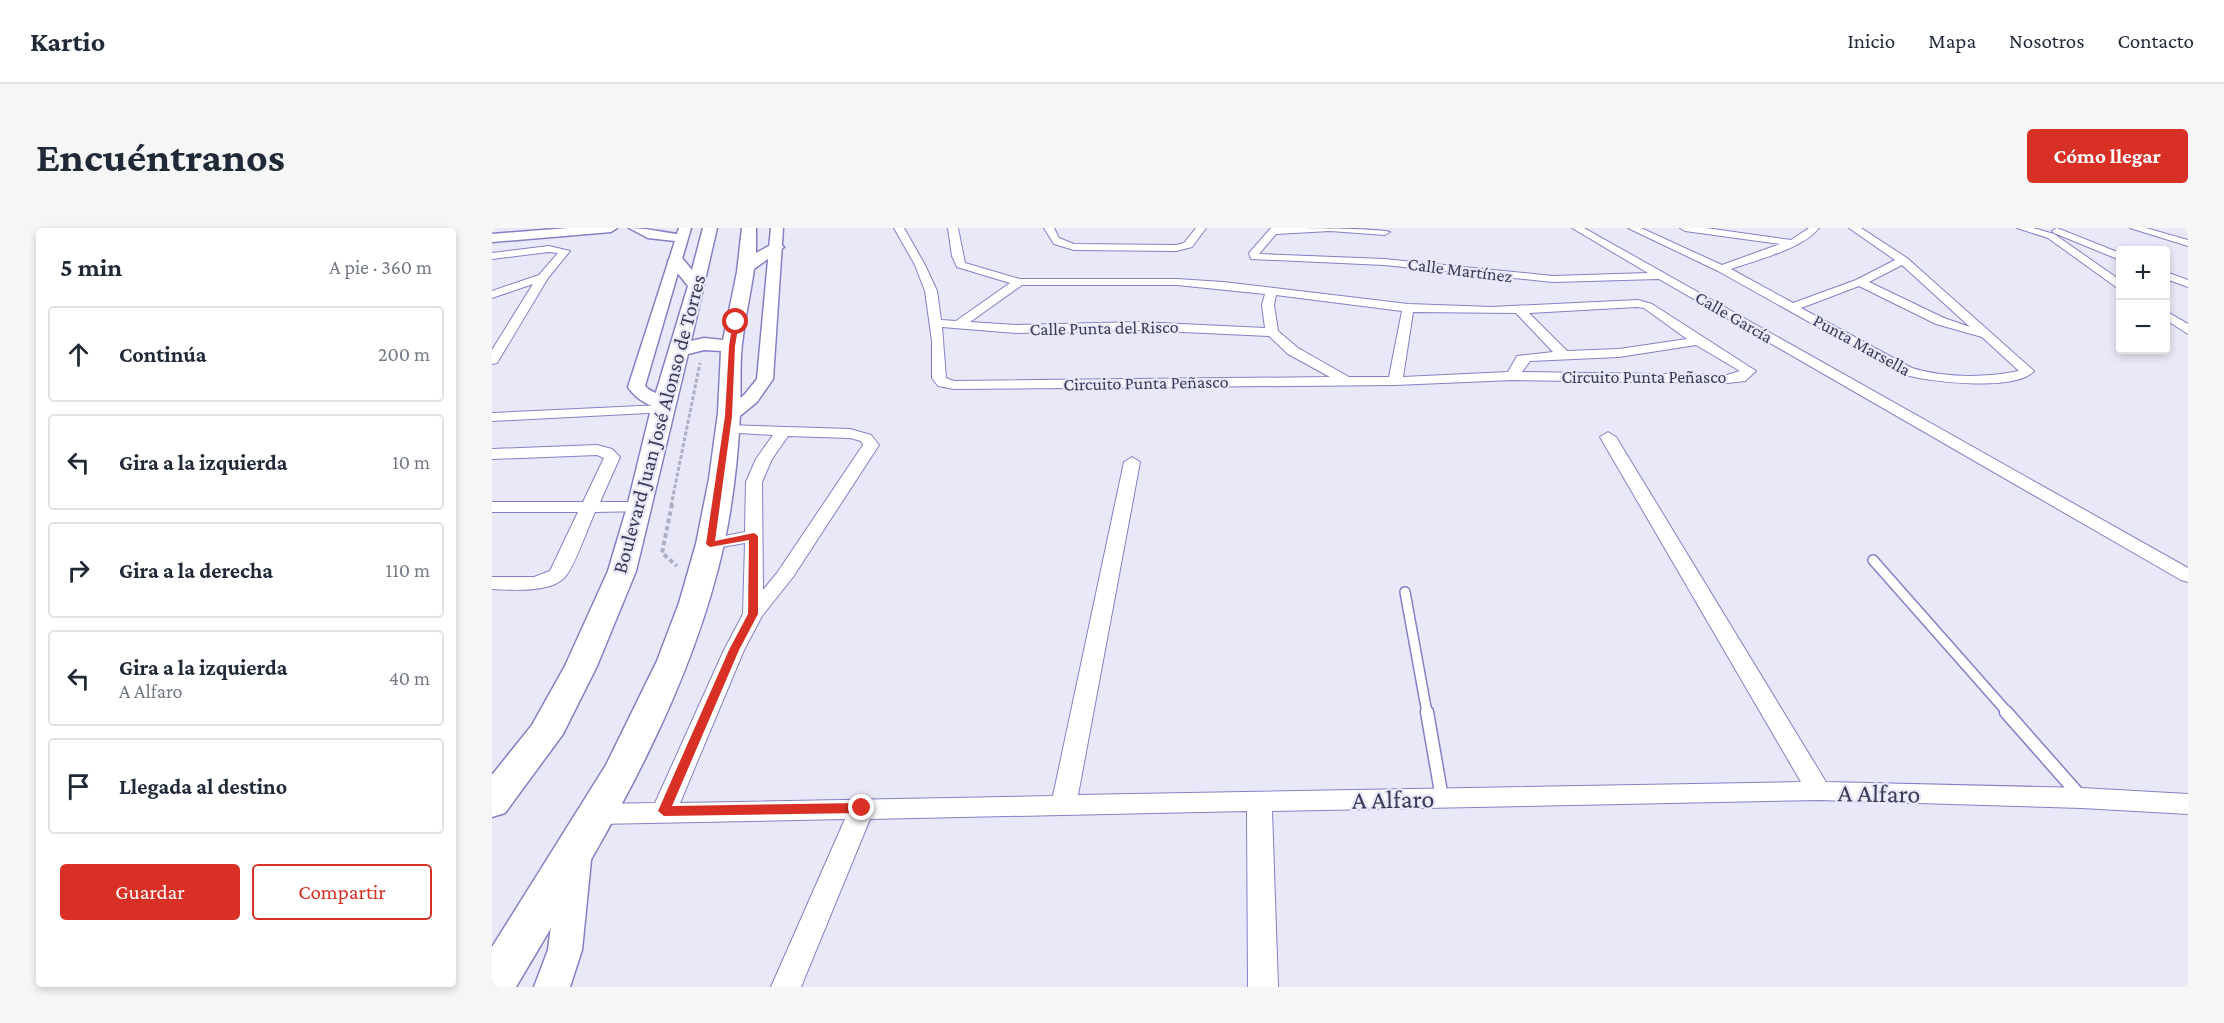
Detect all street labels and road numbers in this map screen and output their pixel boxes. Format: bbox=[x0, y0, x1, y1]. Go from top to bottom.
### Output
street label: Calle Martínez bbox=[1407, 254, 1514, 286]
street label: Boulevard Juan José Alonso de Torres bbox=[608, 272, 710, 576]
street label: Calle García bbox=[1692, 287, 1776, 347]
street label: Punta Marsella bbox=[1810, 310, 1914, 380]
street label: Calle Punta del Risco bbox=[1029, 317, 1179, 339]
street label: Circuito Punta Peñasco bbox=[1561, 367, 1727, 387]
street label: Circuito Punta Peñasco bbox=[1063, 372, 1229, 394]
street label: A Alfaro bbox=[1837, 778, 1921, 809]
street label: A Alfaro bbox=[1351, 784, 1435, 815]

